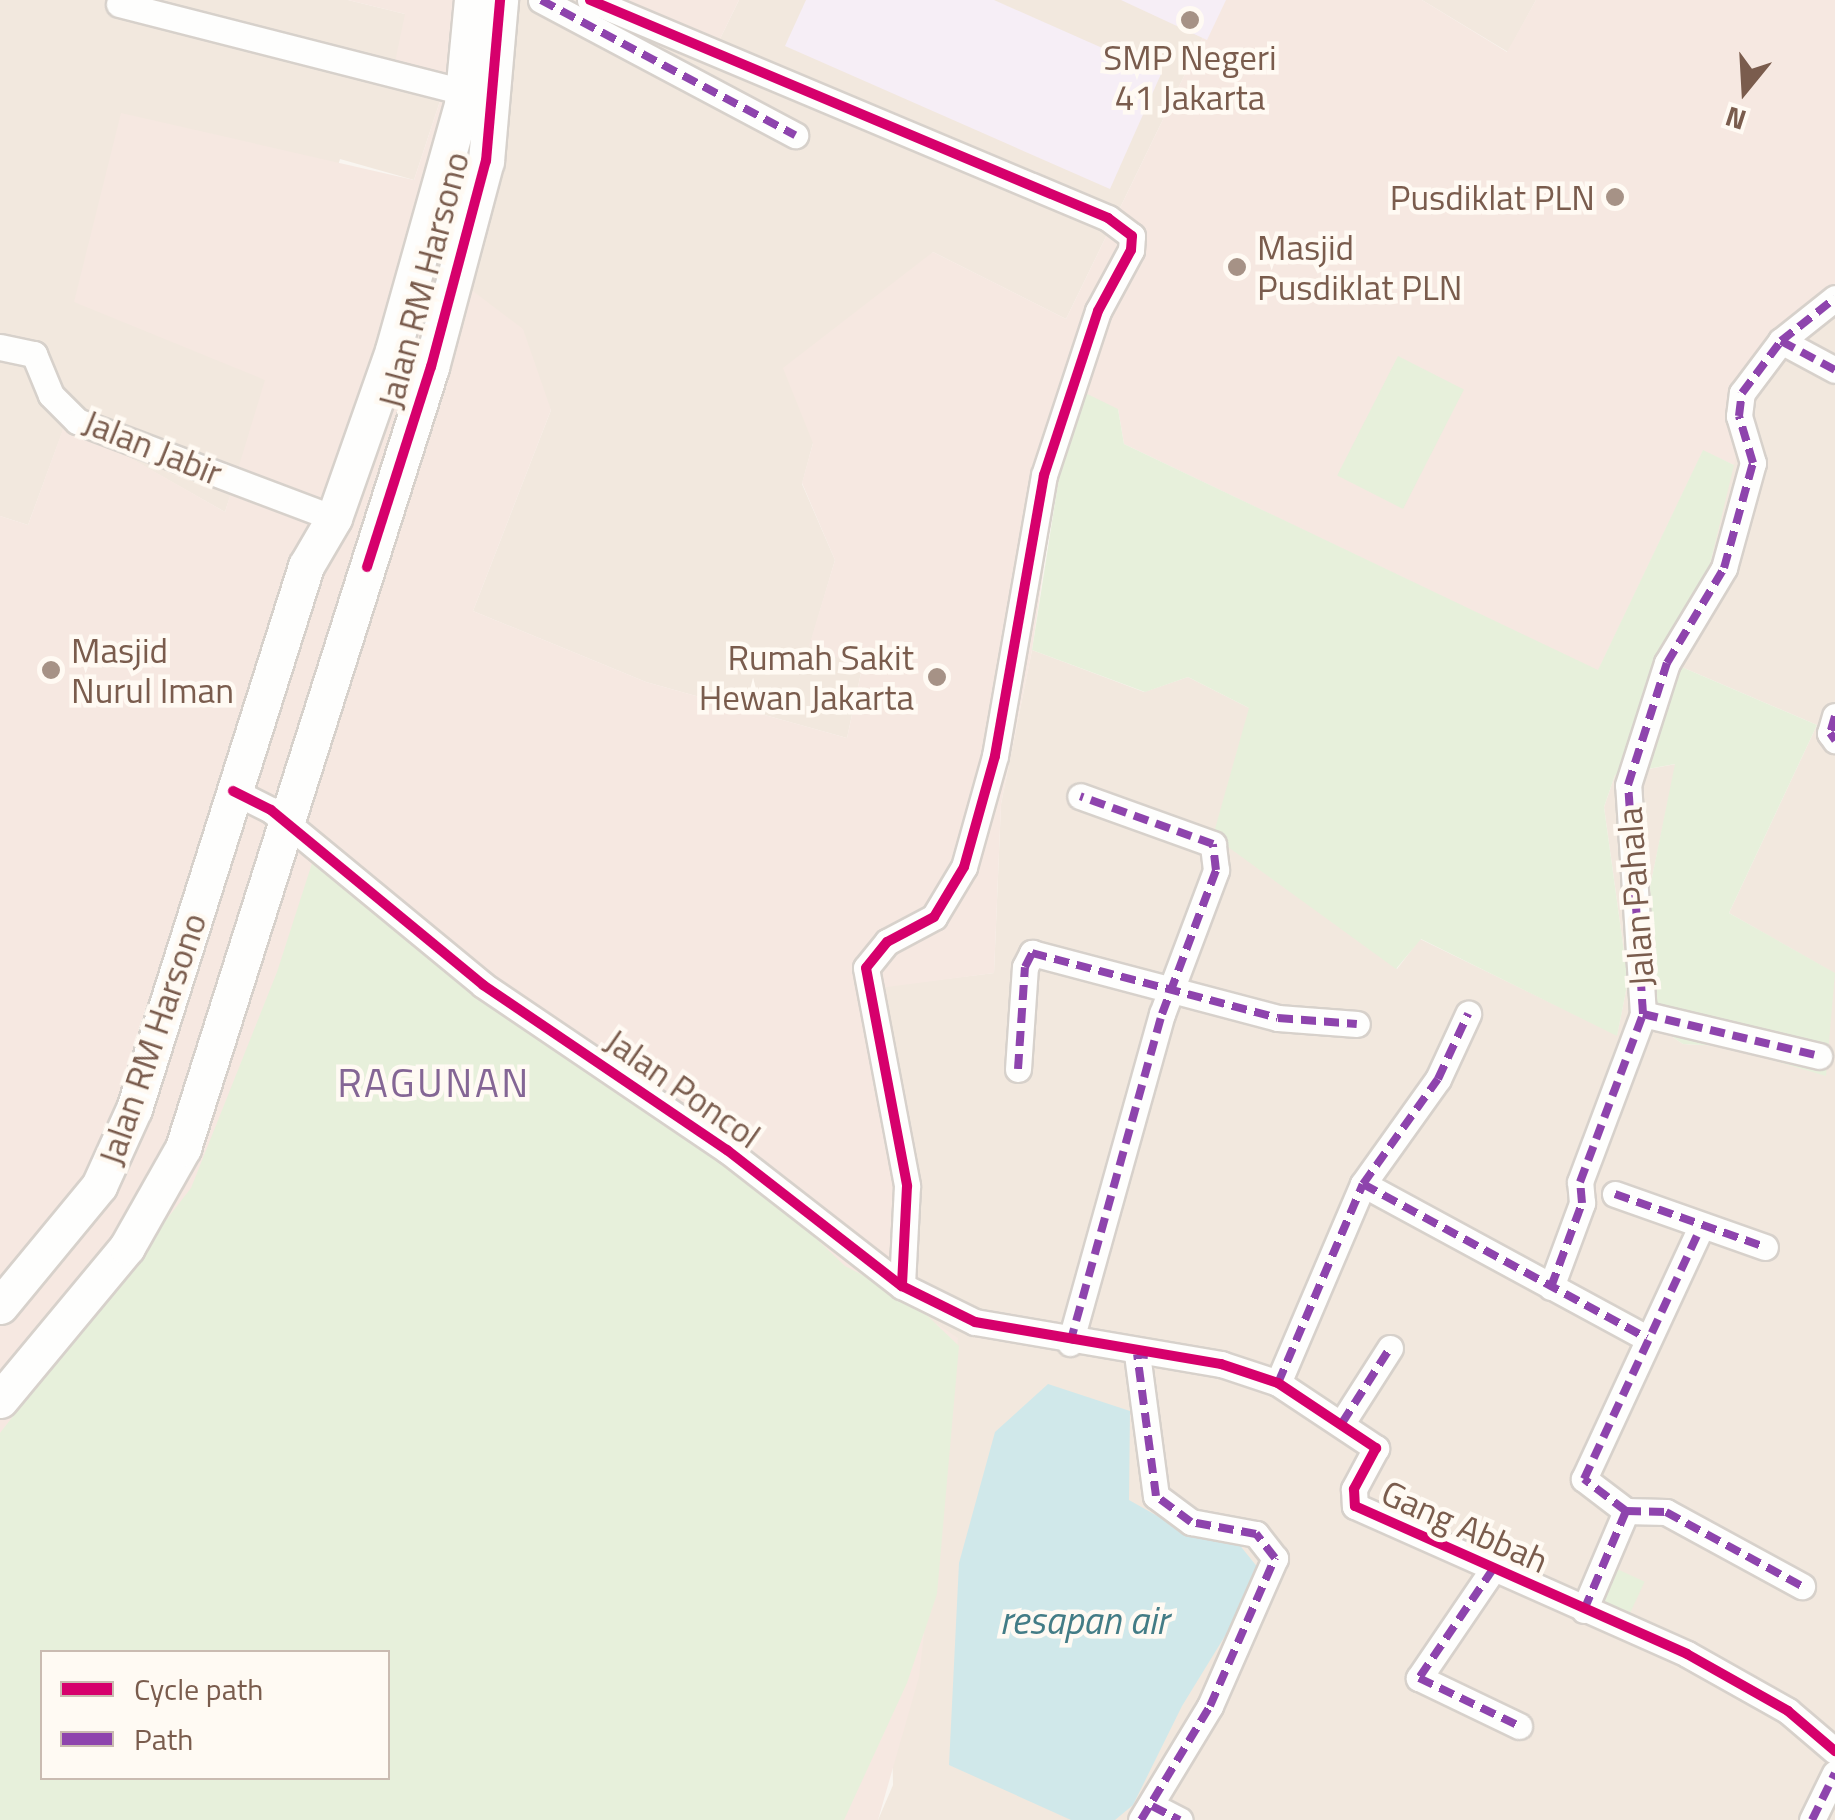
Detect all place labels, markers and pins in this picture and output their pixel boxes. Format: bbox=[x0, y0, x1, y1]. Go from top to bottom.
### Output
marker: SMP Negeri 41 Jakarta bbox=[1179, 9, 1201, 31]
place label: SMP Negeri 41 Jakarta bbox=[1103, 36, 1277, 118]
place label: Pusdiklat PLN bbox=[1390, 176, 1595, 218]
marker: Pusdiklat PLN bbox=[1604, 186, 1626, 208]
place label: Masjid Pusdiklat PLN bbox=[1257, 226, 1462, 308]
marker: Masjid Pusdiklat PLN bbox=[1226, 256, 1248, 278]
place label: Masjid Nurul Iman bbox=[71, 629, 234, 711]
place label: Rumah Sakit Hewan Jakarta bbox=[699, 636, 914, 718]
marker: Masjid Nurul Iman bbox=[40, 659, 62, 681]
marker: Rumah Sakit Hewan Jakarta bbox=[924, 664, 950, 690]

